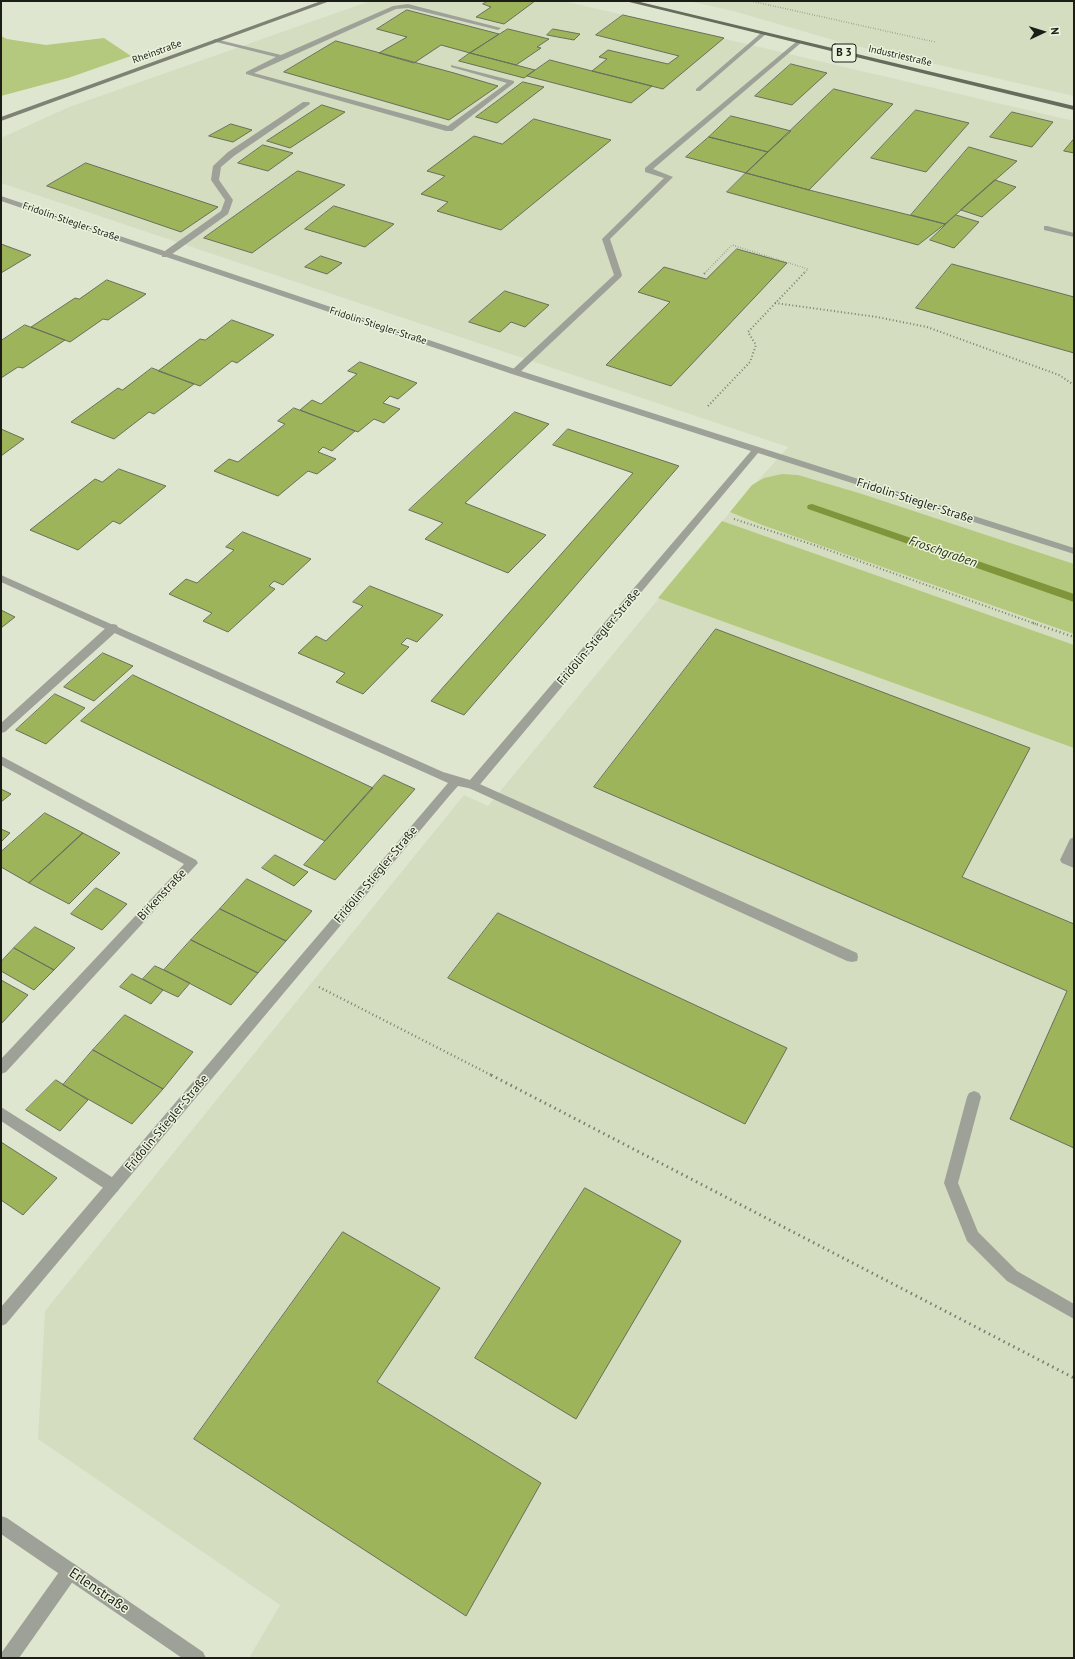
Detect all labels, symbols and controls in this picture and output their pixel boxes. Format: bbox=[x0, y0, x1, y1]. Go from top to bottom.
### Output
north arrow bbox=[1023, 12, 1063, 52]
text: N bbox=[1048, 27, 1062, 35]
street label: Rheinstraße bbox=[131, 38, 183, 66]
street label: Industriestraße bbox=[867, 43, 933, 69]
road number: B 3 bbox=[832, 44, 856, 62]
street label: Fridolin-Stiegler-Straße bbox=[21, 200, 121, 244]
street label: Fridolin-Stiegler-Straße bbox=[328, 305, 428, 347]
street label: Fridolin-Stiegler-Straße bbox=[855, 475, 975, 527]
water label: Froschgraben bbox=[907, 533, 979, 571]
street label: Fridolin-Stiegler-Straße bbox=[554, 586, 644, 688]
street label: Fridolin-Stiegler-Straße bbox=[331, 824, 421, 926]
street label: Birkenstraße bbox=[135, 866, 189, 924]
street label: Fridolin-Stiegler-Straße bbox=[122, 1072, 212, 1174]
street label: Erlenstraße bbox=[66, 1565, 132, 1617]

